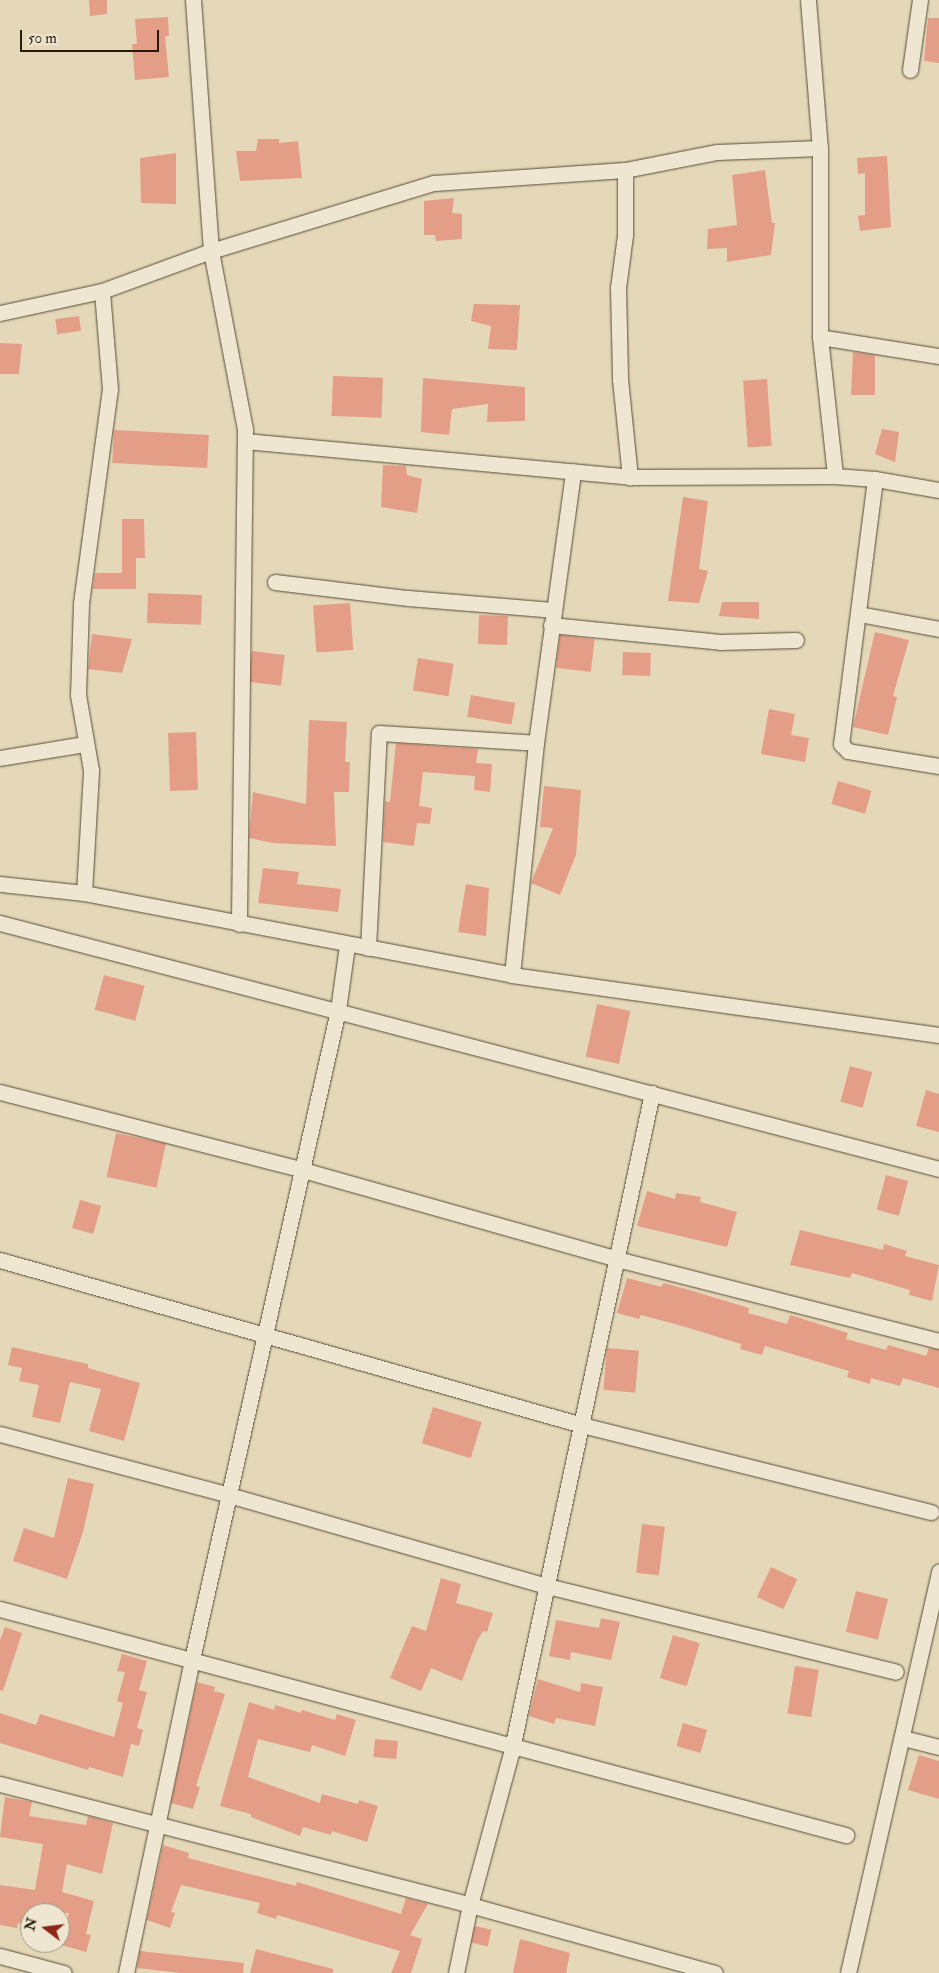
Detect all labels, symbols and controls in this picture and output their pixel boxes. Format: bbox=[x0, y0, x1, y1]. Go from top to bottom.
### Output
scale bar bbox=[22, 20, 161, 52]
text: 50 m bbox=[28, 29, 57, 48]
north arrow bbox=[20, 1903, 70, 1953]
text: N bbox=[21, 1916, 41, 1933]

